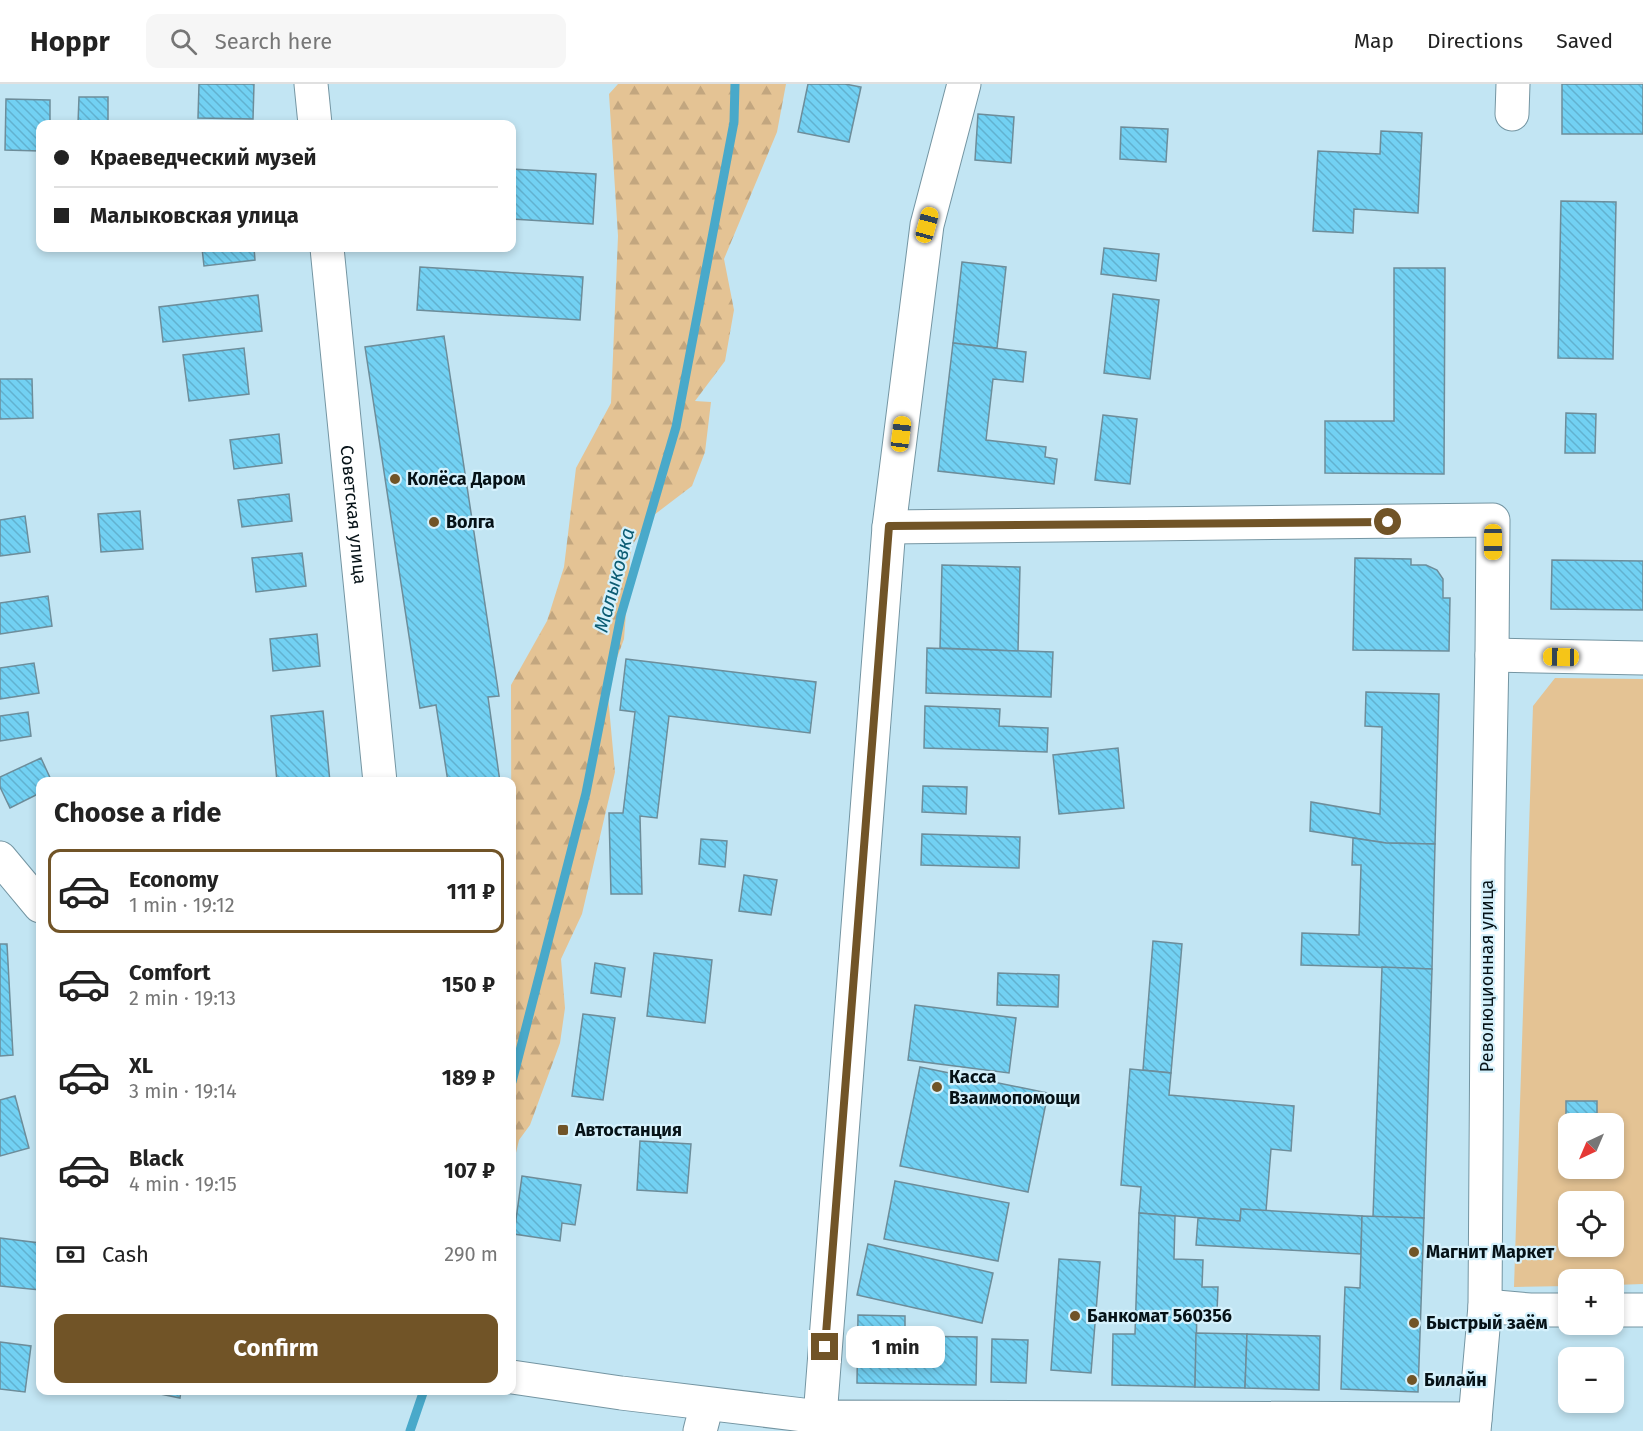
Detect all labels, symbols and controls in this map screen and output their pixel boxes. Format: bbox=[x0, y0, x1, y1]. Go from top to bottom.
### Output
search box bbox=[146, 14, 566, 68]
text: Hoppr bbox=[30, 25, 110, 58]
icon: search bbox=[167, 25, 200, 58]
text: Search here bbox=[215, 28, 332, 55]
text: Map bbox=[1354, 28, 1394, 54]
text: Directions bbox=[1427, 28, 1523, 54]
text: Saved bbox=[1556, 28, 1613, 54]
text: Краеведческий музей bbox=[90, 144, 317, 171]
text: Малыковская улица bbox=[90, 202, 299, 229]
car bbox=[914, 205, 940, 245]
car bbox=[890, 415, 912, 453]
street label: Советская улица bbox=[336, 444, 371, 585]
place label: Колёса Даром bbox=[407, 468, 526, 490]
marker: Колёса Даром bbox=[388, 472, 402, 486]
route start bbox=[1374, 508, 1401, 535]
place label: Волга bbox=[446, 511, 495, 533]
marker: Волга bbox=[427, 515, 441, 529]
car bbox=[1484, 524, 1502, 560]
water label: Малыковка bbox=[589, 525, 639, 635]
car bbox=[1543, 648, 1579, 666]
text: Choose a ride bbox=[54, 797, 221, 829]
icon: car bbox=[57, 864, 111, 918]
text: Economy bbox=[129, 866, 218, 893]
text: 111 ₽ bbox=[447, 878, 495, 905]
street label: Революционная улица bbox=[1476, 880, 1498, 1072]
text: 1 min · 19:12 bbox=[129, 893, 235, 917]
icon: car bbox=[57, 957, 111, 1011]
text: Comfort bbox=[129, 959, 210, 986]
text: 150 ₽ bbox=[442, 971, 495, 998]
text: 2 min · 19:13 bbox=[129, 986, 236, 1010]
icon: car bbox=[57, 1050, 111, 1104]
text: XL bbox=[129, 1052, 153, 1079]
text: 189 ₽ bbox=[442, 1064, 495, 1091]
place label: Касса Взаимопомощи bbox=[949, 1066, 1080, 1109]
text: 3 min · 19:14 bbox=[129, 1079, 237, 1103]
marker: Касса Взаимопомощи bbox=[930, 1080, 944, 1094]
north arrow bbox=[1558, 1113, 1624, 1179]
map controls bbox=[1558, 1113, 1624, 1413]
place label: Автостанция bbox=[574, 1119, 682, 1141]
marker: Автостанция bbox=[556, 1123, 570, 1137]
icon: car bbox=[57, 1143, 111, 1197]
text: Black bbox=[129, 1145, 184, 1172]
text: 107 ₽ bbox=[444, 1157, 495, 1184]
text: 4 min · 19:15 bbox=[129, 1172, 237, 1196]
button: locate bbox=[1558, 1191, 1624, 1257]
icon: cash bbox=[54, 1238, 87, 1271]
text: Cash bbox=[102, 1241, 149, 1268]
place label: Магнит Маркет bbox=[1426, 1241, 1555, 1263]
text: 290 m bbox=[444, 1242, 498, 1266]
marker: Магнит Маркет bbox=[1407, 1245, 1421, 1259]
button: + bbox=[1558, 1269, 1624, 1335]
place label: Банкомат 560356 bbox=[1087, 1305, 1232, 1327]
marker: Банкомат 560356 bbox=[1068, 1309, 1082, 1323]
place label: Быстрый заём bbox=[1426, 1312, 1548, 1334]
button: Confirm bbox=[54, 1314, 498, 1383]
marker: Быстрый заём bbox=[1407, 1316, 1421, 1330]
callout: 1 min bbox=[846, 1326, 945, 1368]
route end bbox=[811, 1333, 838, 1360]
text: 1 min bbox=[871, 1335, 920, 1359]
button: − bbox=[1558, 1347, 1624, 1413]
place label: Билайн bbox=[1424, 1369, 1487, 1391]
marker: Билайн bbox=[1405, 1373, 1419, 1387]

